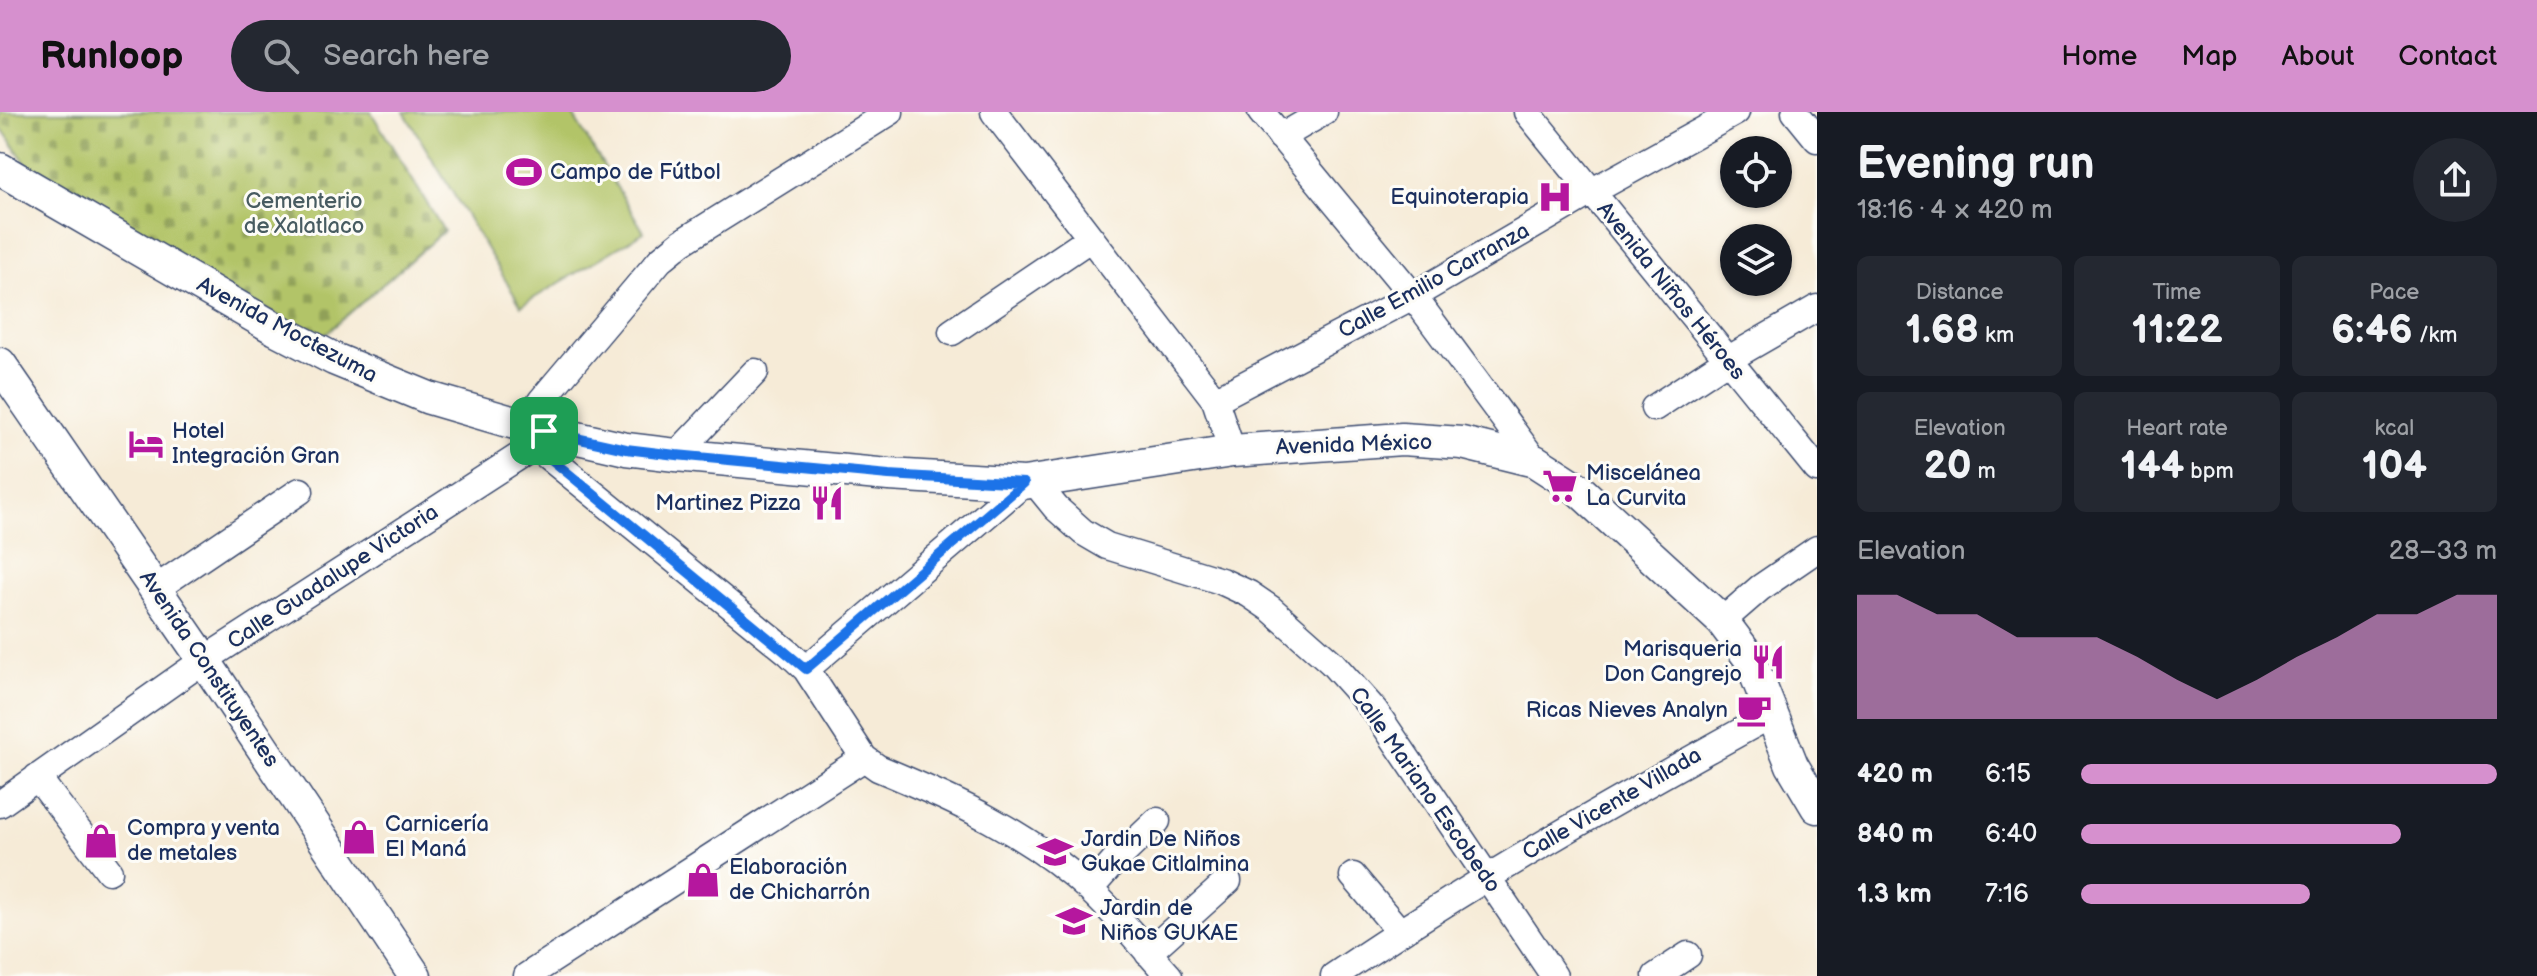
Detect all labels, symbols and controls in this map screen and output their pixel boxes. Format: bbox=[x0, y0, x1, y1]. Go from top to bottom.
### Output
search box bbox=[231, 20, 791, 92]
text: Runloop bbox=[40, 34, 183, 79]
icon: search bbox=[259, 34, 303, 78]
text: Search here bbox=[323, 38, 489, 74]
text: Home bbox=[2061, 40, 2137, 73]
text: Map bbox=[2181, 40, 2238, 73]
text: About bbox=[2282, 40, 2354, 73]
text: Contact bbox=[2398, 40, 2497, 73]
map controls bbox=[1720, 136, 1792, 296]
button: locate bbox=[1720, 136, 1792, 208]
text: Evening run bbox=[1857, 138, 2094, 191]
button: share bbox=[2413, 138, 2497, 222]
sports icon: Campo de Fútbol bbox=[505, 153, 543, 191]
place label: Campo de Fútbol bbox=[550, 159, 721, 186]
hospital icon: Equinoterapia bbox=[1536, 178, 1574, 216]
place label: Equinoterapia bbox=[1390, 184, 1529, 211]
park label: Cementerio de Xalatlaco bbox=[244, 188, 364, 240]
text: 18:16 · 4 × 420 m bbox=[1857, 195, 2053, 226]
street label: Avenida Niños Héroes bbox=[1591, 196, 1751, 386]
street label: Calle Emilio Carranza bbox=[1334, 217, 1534, 345]
button: layers bbox=[1720, 224, 1792, 296]
street label: Avenida Moctezuma bbox=[192, 271, 382, 389]
text: Distance bbox=[1916, 279, 2004, 306]
text: Time bbox=[2153, 279, 2201, 306]
text: Pace bbox=[2369, 279, 2419, 306]
text: 1.68 bbox=[1905, 306, 1979, 354]
text: 11:22 bbox=[2131, 306, 2223, 354]
text: 6:46 bbox=[2331, 306, 2413, 354]
text: km bbox=[1979, 322, 2014, 349]
text: /km bbox=[2413, 322, 2458, 349]
pin bbox=[510, 397, 578, 465]
icon: arrive bbox=[522, 409, 566, 453]
text: Elevation bbox=[1914, 415, 2006, 442]
text: Heart rate bbox=[2126, 415, 2228, 442]
text: kcal bbox=[2375, 415, 2414, 442]
place label: Hotel Integración Gran bbox=[172, 418, 340, 470]
hotel icon: Hotel Integración Gran bbox=[127, 425, 165, 463]
street label: Avenida México bbox=[1275, 429, 1433, 461]
text: 20 bbox=[1924, 442, 1972, 490]
text: 144 bbox=[2120, 442, 2184, 490]
text: 104 bbox=[2362, 442, 2427, 490]
text: m bbox=[1972, 458, 1996, 485]
text: bpm bbox=[2184, 458, 2234, 485]
place label: Miscelánea La Curvita bbox=[1586, 460, 1701, 512]
supermarket icon: Miscelánea La Curvita bbox=[1541, 467, 1579, 505]
restaurant icon: Martinez Pizza bbox=[808, 484, 846, 522]
place label: Martinez Pizza bbox=[655, 490, 801, 517]
street label: Calle Guadalupe Victoria bbox=[223, 499, 443, 655]
text: Elevation bbox=[1857, 536, 1965, 567]
text: 28–33 m bbox=[2389, 536, 2497, 567]
street label: Avenida Constituyentes bbox=[133, 566, 285, 772]
place label: Marisqueria Don Cangrejo bbox=[1604, 636, 1742, 688]
restaurant icon: Marisqueria Don Cangrejo bbox=[1749, 643, 1787, 681]
street label: Calle Mariano Escobedo bbox=[1344, 682, 1506, 898]
cafe icon: Ricas Nieves Analyn bbox=[1735, 691, 1773, 729]
place label: Ricas Nieves Analyn bbox=[1526, 697, 1728, 724]
street label: Calle Vicente Villada bbox=[1518, 742, 1706, 866]
text: 420 m bbox=[1857, 759, 1933, 790]
text: 6:15 bbox=[1985, 759, 2031, 790]
place label: Carnicería El Maná bbox=[385, 811, 489, 863]
place label: Compra y venta de metales bbox=[127, 815, 280, 867]
shop icon: Carnicería El Maná bbox=[340, 818, 378, 856]
text: 840 m bbox=[1857, 819, 1933, 850]
text: 6:40 bbox=[1985, 819, 2037, 850]
shop icon: Compra y venta de metales bbox=[82, 822, 120, 860]
place label: Jardin De Niños Gukae Citlalmina bbox=[1081, 826, 1249, 878]
school or university icon: Jardin De Niños Gukae Citlalmina bbox=[1036, 833, 1074, 871]
place label: Elaboración de Chicharrón bbox=[729, 854, 870, 906]
shop icon: Elaboración de Chicharrón bbox=[684, 861, 722, 899]
text: 1.3 km bbox=[1857, 879, 1932, 910]
text: 7:16 bbox=[1985, 879, 2029, 910]
place label: Jardin de Niños GUKAE bbox=[1100, 895, 1238, 947]
school or university icon: Jardin de Niños GUKAE bbox=[1055, 902, 1093, 940]

